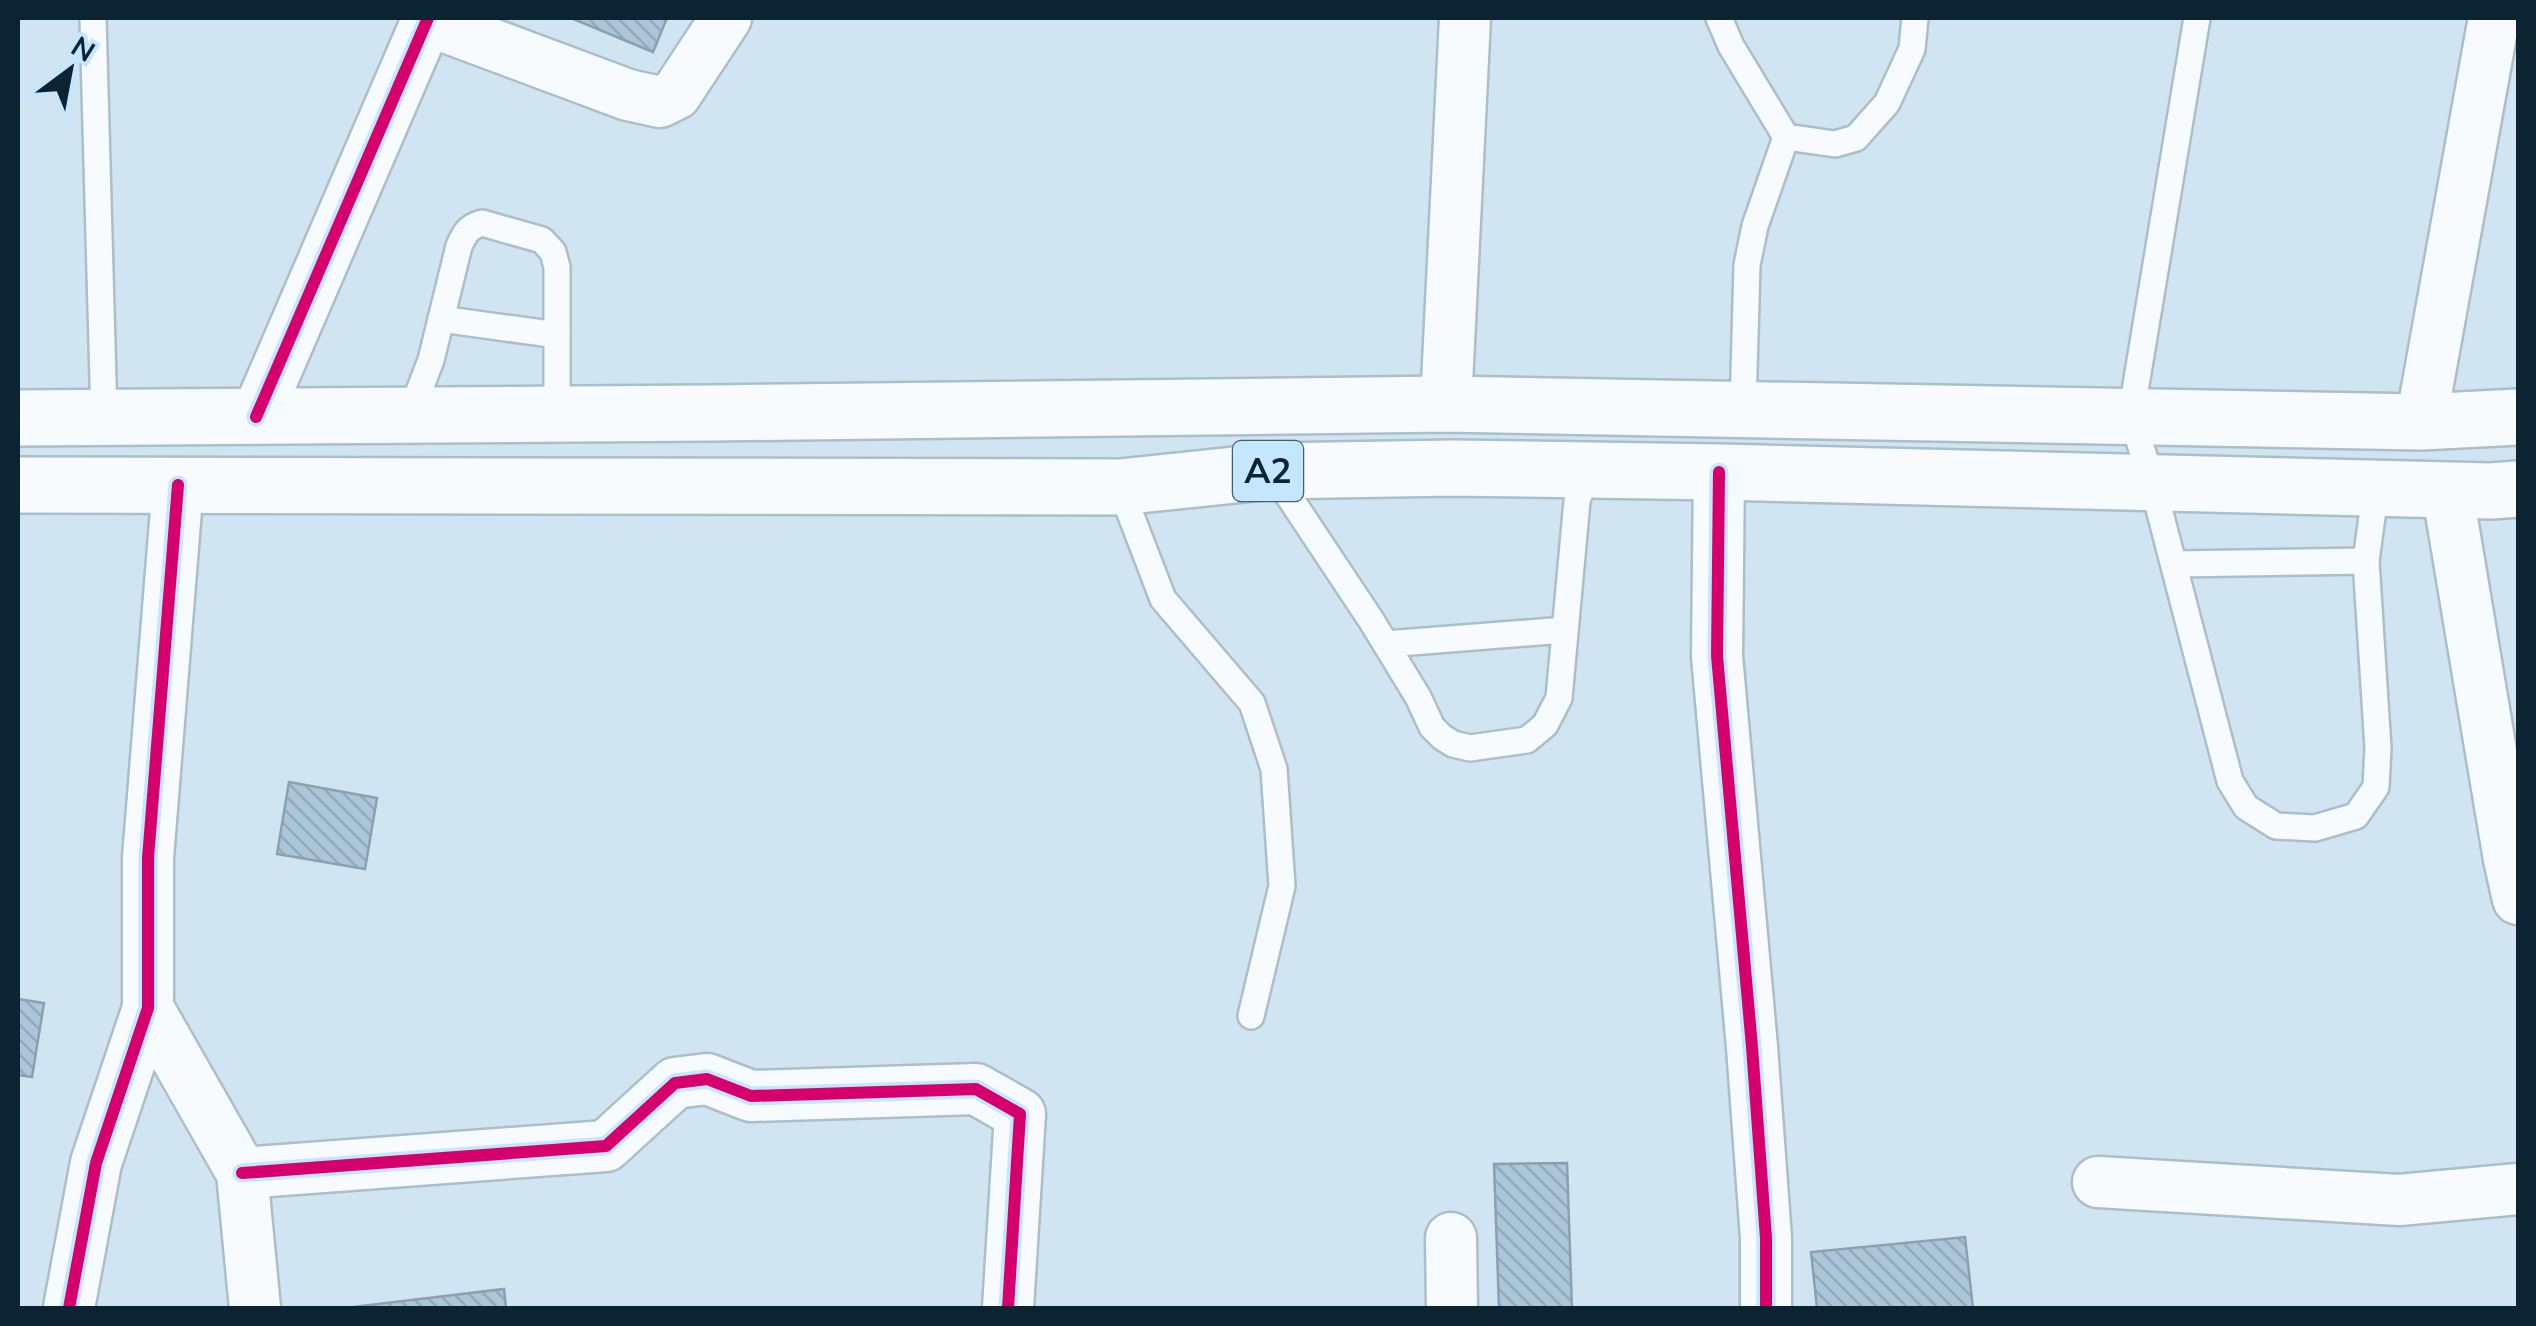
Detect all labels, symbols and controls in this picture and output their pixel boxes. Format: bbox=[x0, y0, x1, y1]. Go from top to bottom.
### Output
north arrow bbox=[20, 20, 120, 120]
text: N bbox=[65, 28, 102, 69]
road number: A2 bbox=[1233, 441, 1303, 501]

